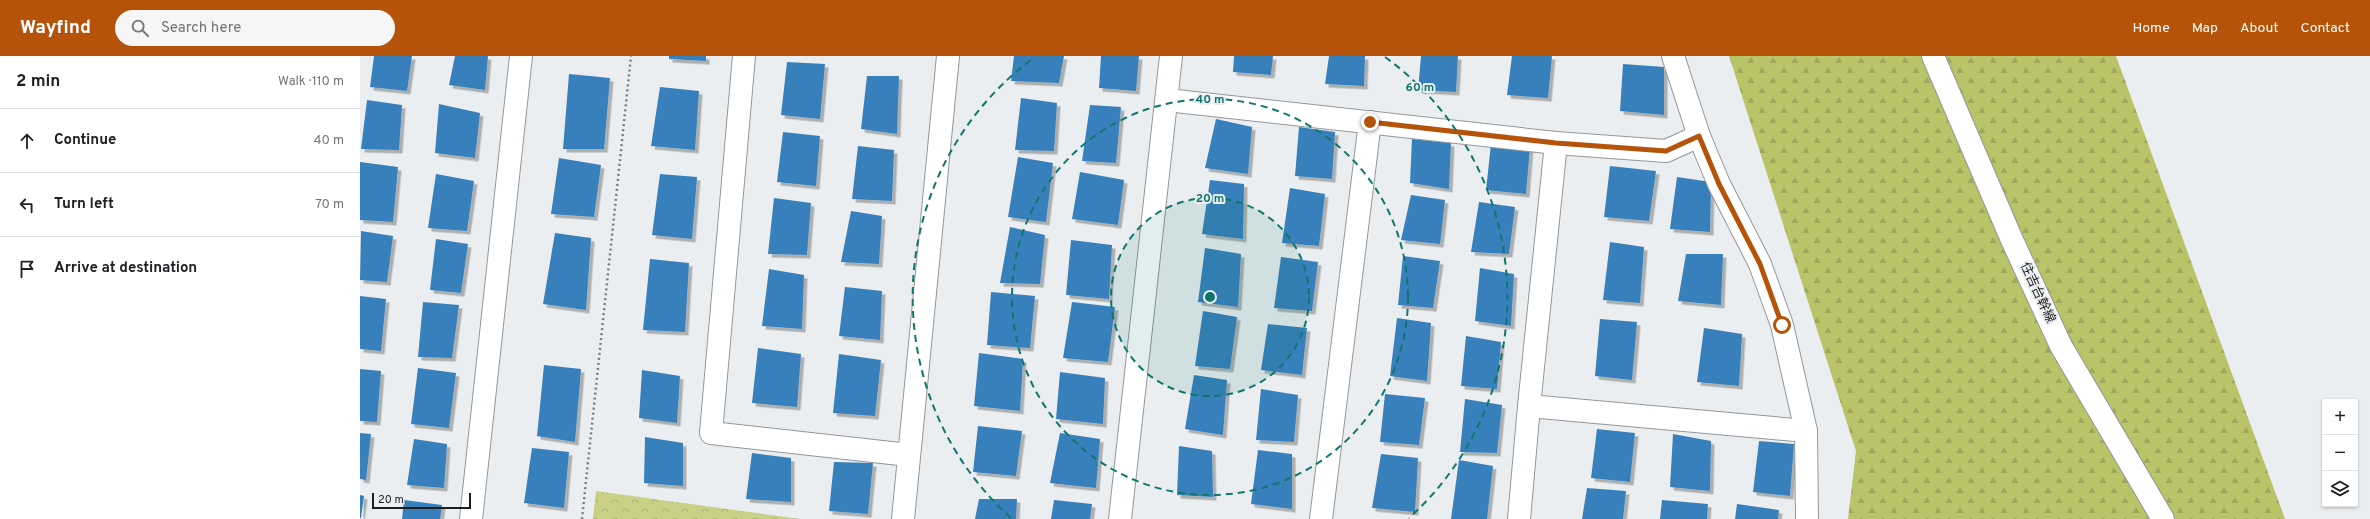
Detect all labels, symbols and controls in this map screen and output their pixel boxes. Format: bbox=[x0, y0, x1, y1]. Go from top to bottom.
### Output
search box bbox=[115, 10, 395, 46]
text: Wayfind bbox=[20, 16, 91, 40]
icon: search bbox=[129, 17, 151, 39]
text: Search here bbox=[161, 19, 241, 38]
text: Home bbox=[2133, 20, 2170, 37]
text: Map bbox=[2192, 20, 2218, 37]
text: About bbox=[2240, 20, 2279, 37]
text: Contact bbox=[2301, 20, 2350, 37]
text: 2 min bbox=[16, 71, 60, 93]
text: Walk · 110 m bbox=[278, 74, 344, 90]
text: 60 m bbox=[1406, 80, 1434, 96]
text: 40 m bbox=[1195, 92, 1225, 108]
route end bbox=[1361, 113, 1379, 131]
icon: ahead bbox=[16, 130, 38, 152]
text: Continue bbox=[54, 131, 116, 150]
text: 40 m bbox=[314, 133, 344, 149]
text: 20 m bbox=[1196, 191, 1224, 207]
icon: left bbox=[16, 194, 38, 216]
text: Turn left bbox=[54, 195, 114, 214]
text: 70 m bbox=[315, 197, 344, 213]
icon: arrive bbox=[16, 258, 38, 280]
text: Arrive at destination bbox=[54, 259, 197, 278]
street label: 住吉台幹線 bbox=[2016, 260, 2059, 326]
centre of rings bbox=[1203, 290, 1217, 304]
route start bbox=[1773, 316, 1791, 334]
map controls bbox=[2322, 399, 2358, 507]
button: + bbox=[2322, 399, 2358, 435]
button: − bbox=[2322, 435, 2358, 471]
button: layers bbox=[2322, 471, 2358, 507]
scale bar bbox=[372, 491, 471, 510]
text: 20 m bbox=[378, 493, 404, 507]

